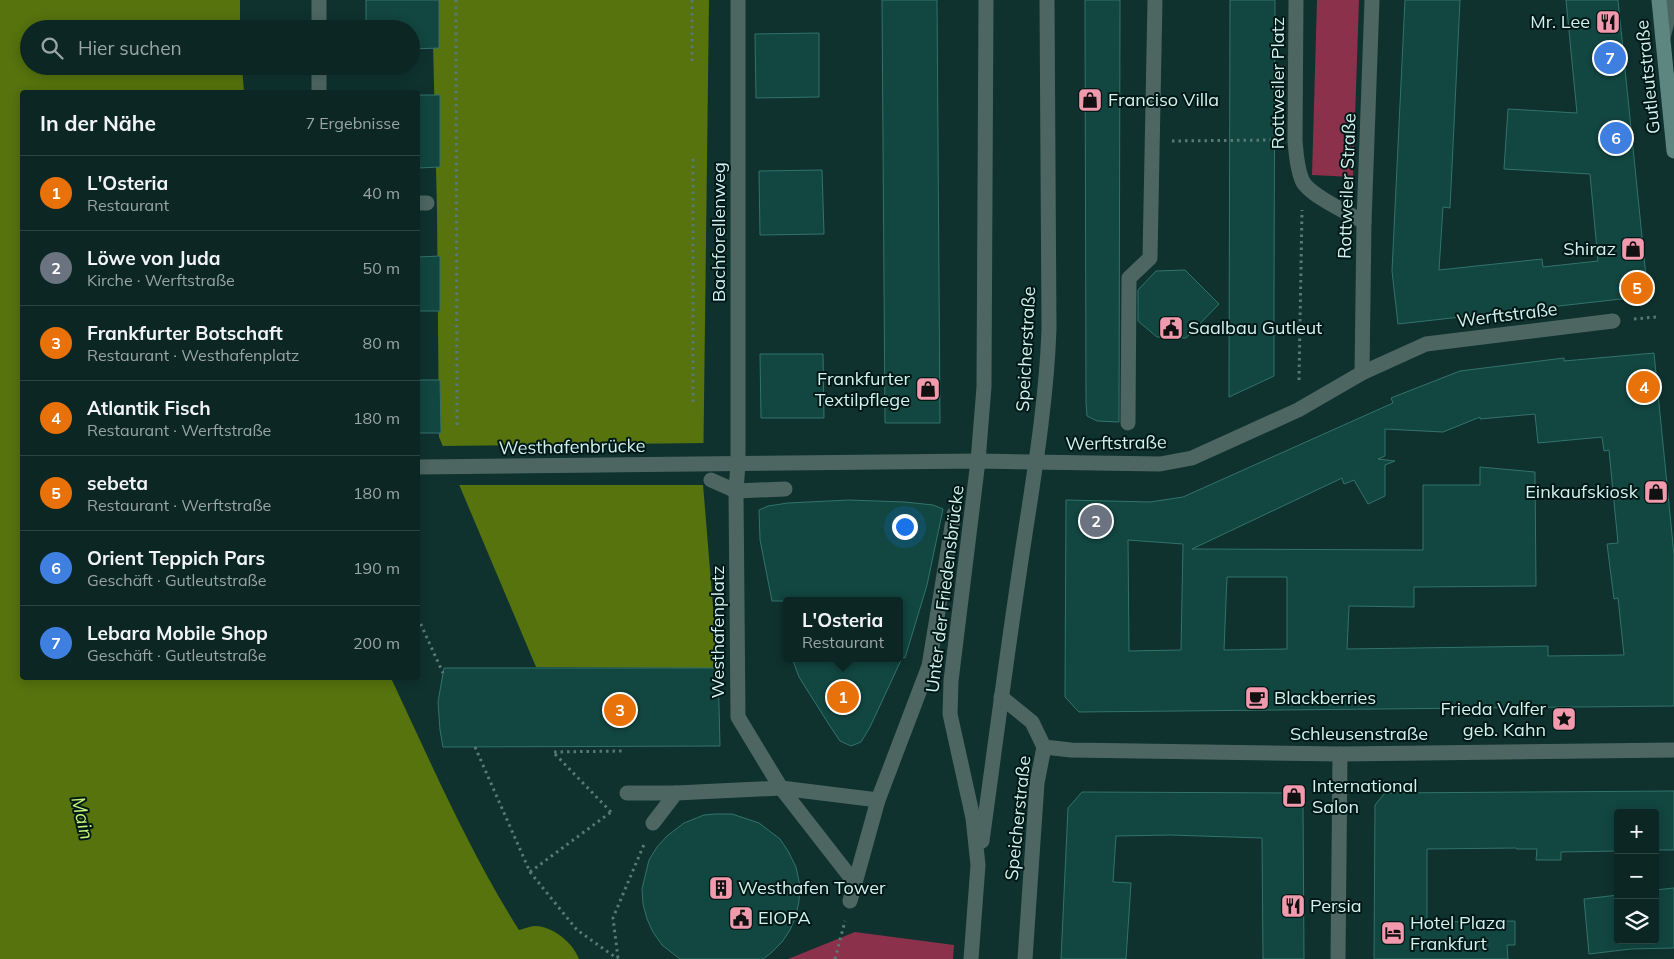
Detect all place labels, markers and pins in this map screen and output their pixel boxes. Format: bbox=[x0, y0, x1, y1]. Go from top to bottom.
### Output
restaurant icon: Mr. Lee bbox=[1595, 9, 1621, 35]
place label: Mr. Lee bbox=[1530, 10, 1590, 33]
pin: 7 bbox=[1594, 39, 1626, 77]
shop icon: Franciso Villa bbox=[1077, 87, 1103, 113]
place label: Franciso Villa bbox=[1108, 88, 1219, 111]
pin: 6 bbox=[1600, 119, 1632, 157]
shop icon: Shiraz bbox=[1620, 236, 1646, 262]
place label: Shiraz bbox=[1563, 237, 1616, 260]
pin: 5 bbox=[1621, 269, 1653, 307]
public building icon: Saalbau Gutleut bbox=[1158, 315, 1184, 341]
place label: Saalbau Gutleut bbox=[1188, 316, 1322, 339]
place label: Frankfurter Textilpflege bbox=[815, 367, 910, 411]
pin: 4 bbox=[1628, 368, 1660, 406]
shop icon: Frankfurter Textilpflege bbox=[915, 376, 941, 402]
shop icon: Einkaufskiosk bbox=[1643, 479, 1669, 505]
place label: Einkaufskiosk bbox=[1525, 480, 1639, 503]
pin: 2 bbox=[1080, 502, 1112, 540]
pin: 1 bbox=[827, 678, 859, 716]
cafe icon: Blackberries bbox=[1244, 685, 1270, 711]
place label: Blackberries bbox=[1274, 686, 1376, 709]
pin: 3 bbox=[604, 691, 636, 729]
place label: Frieda Valfer geb. Kahn bbox=[1440, 697, 1546, 741]
place icon: Frieda Valfer geb. Kahn bbox=[1551, 706, 1577, 732]
place label: International Salon bbox=[1312, 774, 1418, 818]
shop icon: International Salon bbox=[1281, 783, 1307, 809]
building icon: Westhafen Tower bbox=[708, 875, 734, 901]
place label: Westhafen Tower bbox=[738, 876, 886, 899]
restaurant icon: Persia bbox=[1280, 893, 1306, 919]
place label: Persia bbox=[1310, 894, 1362, 917]
public building icon: EIOPA bbox=[728, 905, 754, 931]
place label: EIOPA bbox=[758, 906, 811, 929]
place label: Hotel Plaza Frankfurt bbox=[1410, 911, 1506, 955]
hotel icon: Hotel Plaza Frankfurt bbox=[1380, 920, 1406, 946]

